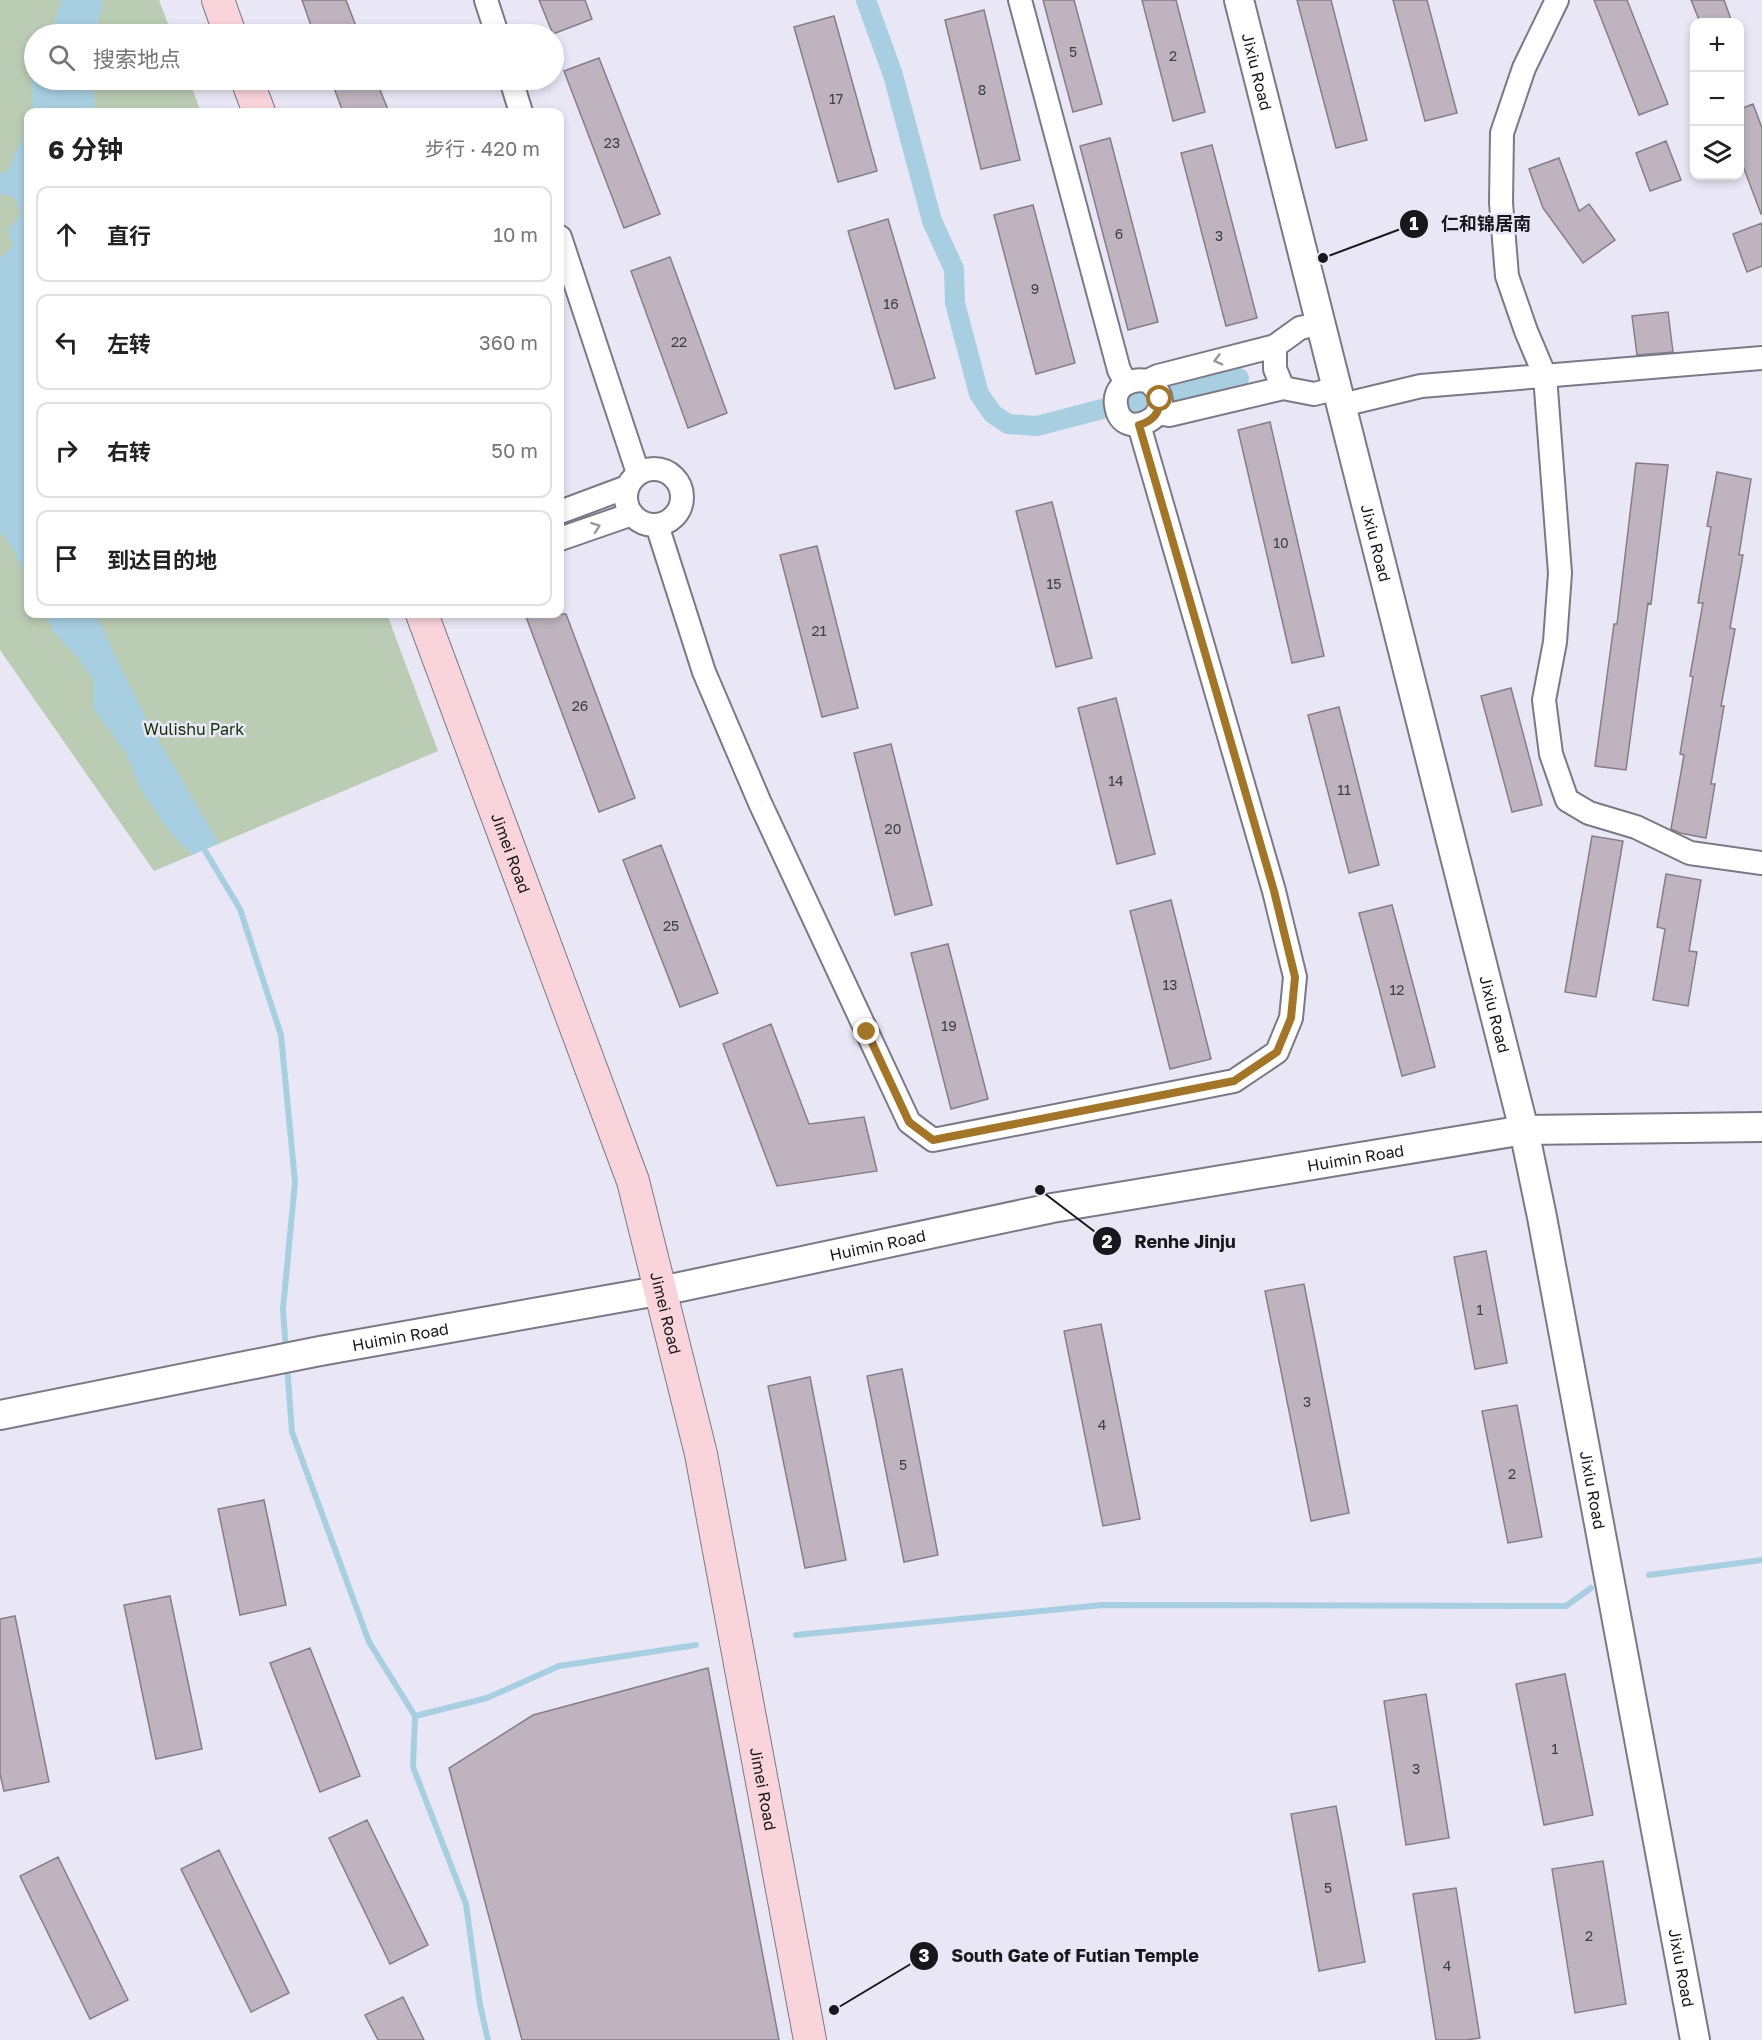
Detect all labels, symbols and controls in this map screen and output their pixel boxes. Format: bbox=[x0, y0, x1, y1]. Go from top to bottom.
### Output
map controls bbox=[1690, 18, 1744, 180]
button: + bbox=[1690, 18, 1744, 72]
search box bbox=[24, 24, 564, 90]
street label: Jixiu Road bbox=[1238, 31, 1276, 113]
icon: search bbox=[45, 41, 78, 74]
house number: 5 bbox=[1069, 43, 1077, 60]
text: 搜索地点 bbox=[93, 45, 181, 72]
house number: 2 bbox=[1169, 47, 1177, 64]
button: − bbox=[1690, 72, 1744, 126]
house number: 8 bbox=[978, 81, 986, 98]
house number: 17 bbox=[829, 90, 843, 107]
button: layers bbox=[1690, 126, 1744, 180]
text: 6 分钟 bbox=[48, 134, 123, 165]
house number: 23 bbox=[604, 134, 620, 151]
text: 步行 · 420 m bbox=[425, 136, 540, 160]
callout: 仁和锦居南 bbox=[1399, 206, 1543, 242]
text: 1 bbox=[1409, 212, 1419, 234]
text: 仁和锦居南 bbox=[1441, 212, 1531, 234]
icon: ahead bbox=[50, 218, 83, 251]
text: 直行 bbox=[107, 222, 151, 249]
text: 10 m bbox=[493, 222, 538, 246]
house number: 6 bbox=[1115, 225, 1123, 242]
house number: 3 bbox=[1215, 227, 1223, 244]
house number: 9 bbox=[1031, 280, 1039, 297]
house number: 16 bbox=[883, 295, 899, 312]
icon: left bbox=[50, 326, 83, 359]
text: 左转 bbox=[107, 330, 151, 357]
text: 360 m bbox=[479, 330, 538, 354]
house number: 22 bbox=[671, 333, 687, 350]
one-way arrow bbox=[1213, 353, 1223, 366]
route start bbox=[1146, 385, 1172, 411]
icon: right bbox=[50, 434, 83, 467]
text: 右转 bbox=[107, 438, 151, 465]
text: 50 m bbox=[491, 438, 538, 462]
street label: Jixiu Road bbox=[1357, 502, 1395, 584]
one-way arrow bbox=[590, 521, 600, 534]
house number: 10 bbox=[1273, 534, 1289, 551]
icon: arrive bbox=[50, 542, 83, 575]
text: 到达目的地 bbox=[107, 546, 217, 573]
house number: 15 bbox=[1047, 575, 1061, 592]
house number: 21 bbox=[812, 622, 827, 639]
house number: 26 bbox=[572, 697, 588, 714]
park label: Wulishu Park bbox=[144, 719, 244, 739]
house number: 14 bbox=[1108, 772, 1124, 789]
house number: 11 bbox=[1337, 781, 1351, 798]
street label: Jimei Road bbox=[487, 810, 535, 896]
house number: 20 bbox=[885, 820, 901, 837]
house number: 25 bbox=[663, 917, 679, 934]
street label: Jixiu Road bbox=[1475, 973, 1514, 1055]
house number: 13 bbox=[1163, 976, 1177, 993]
house number: 12 bbox=[1390, 981, 1404, 998]
house number: 19 bbox=[941, 1017, 957, 1034]
route end bbox=[853, 1018, 879, 1044]
street label: Huimin Road bbox=[1306, 1140, 1405, 1176]
callout: Renhe Jinju bbox=[1092, 1223, 1247, 1259]
street label: Huimin Road bbox=[828, 1225, 927, 1265]
text: 2 bbox=[1102, 1230, 1113, 1252]
text: Renhe Jinju bbox=[1134, 1230, 1236, 1252]
street label: Jimei Road bbox=[646, 1270, 686, 1356]
house number: 1 bbox=[1477, 1301, 1484, 1318]
street label: Huimin Road bbox=[351, 1318, 450, 1355]
house number: 3 bbox=[1303, 1393, 1311, 1410]
house number: 4 bbox=[1098, 1416, 1106, 1433]
street label: Jixiu Road bbox=[1576, 1449, 1610, 1531]
house number: 5 bbox=[899, 1456, 907, 1473]
house number: 2 bbox=[1508, 1465, 1516, 1482]
house number: 1 bbox=[1552, 1740, 1559, 1757]
street label: Jimei Road bbox=[746, 1746, 781, 1832]
house number: 3 bbox=[1412, 1760, 1420, 1777]
house number: 5 bbox=[1324, 1879, 1332, 1896]
house number: 2 bbox=[1585, 1927, 1593, 1944]
street label: Jixiu Road bbox=[1665, 1927, 1699, 2009]
callout: South Gate of Futian Temple bbox=[909, 1938, 1210, 1974]
text: 3 bbox=[919, 1944, 930, 1966]
text: South Gate of Futian Temple bbox=[951, 1944, 1199, 1966]
house number: 4 bbox=[1443, 1957, 1451, 1974]

